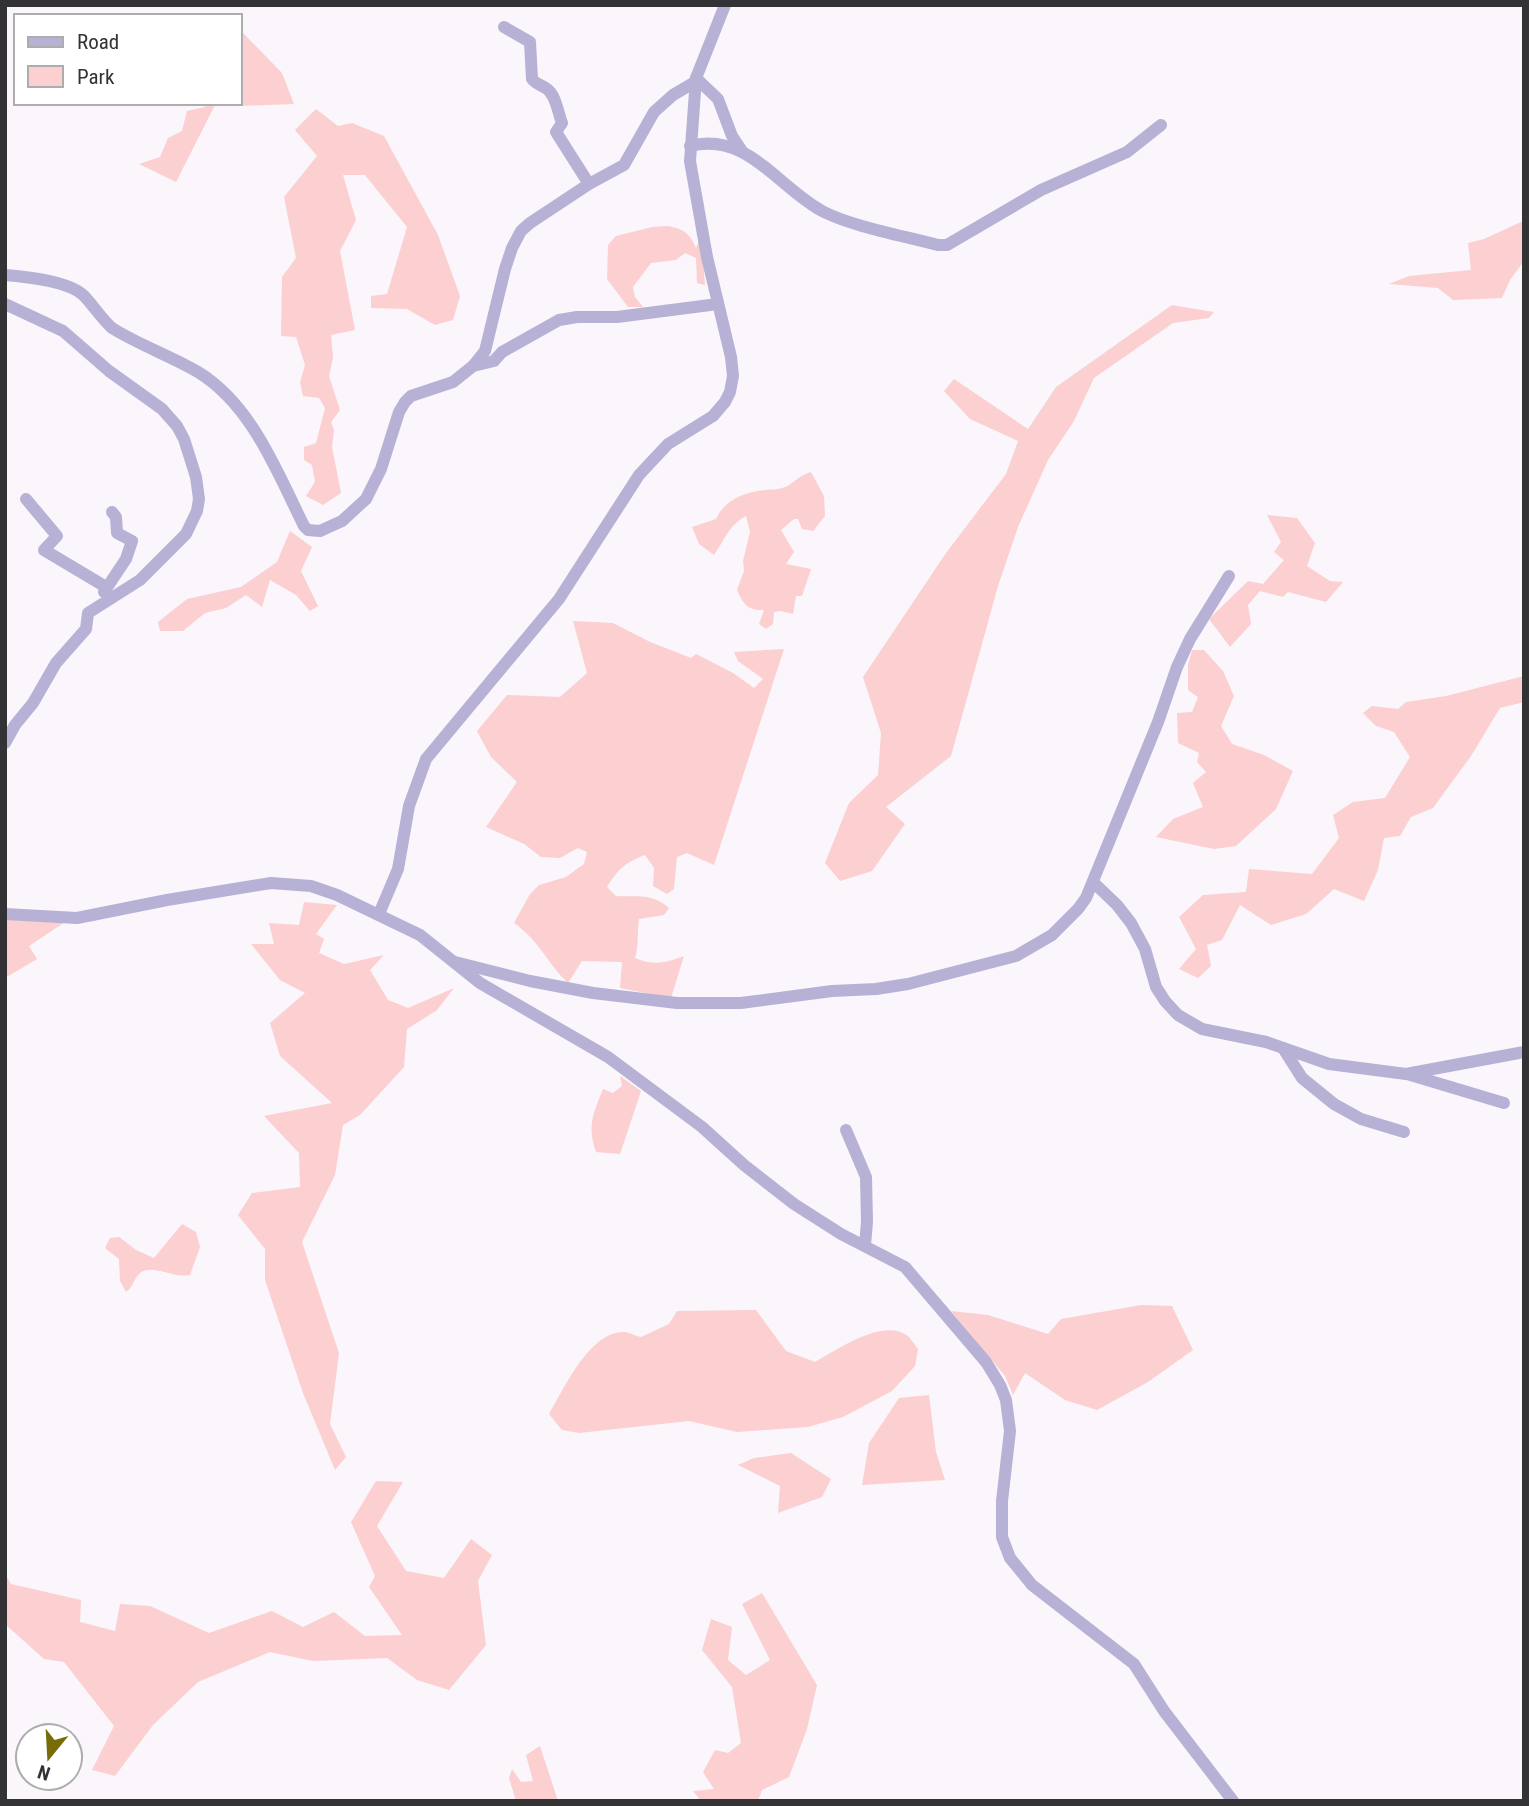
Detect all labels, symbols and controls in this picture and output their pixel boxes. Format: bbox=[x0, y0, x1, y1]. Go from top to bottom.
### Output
legend bbox=[14, 14, 242, 105]
text: Road bbox=[77, 30, 119, 54]
text: Park bbox=[77, 65, 115, 89]
north arrow bbox=[14, 1722, 84, 1792]
text: N bbox=[35, 1760, 53, 1785]

